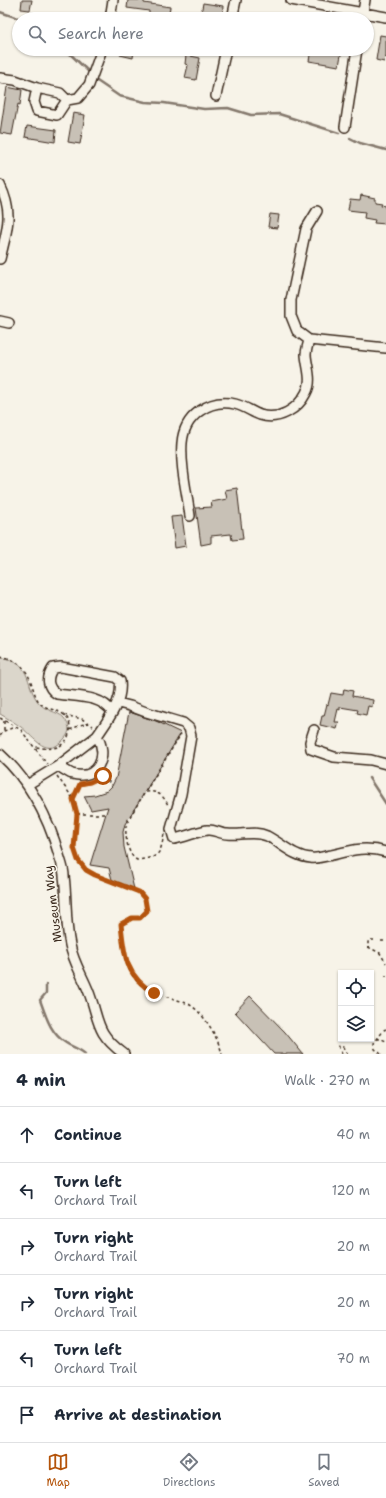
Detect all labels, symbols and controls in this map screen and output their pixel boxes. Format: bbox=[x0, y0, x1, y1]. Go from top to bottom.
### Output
search box bbox=[12, 12, 374, 56]
icon: search bbox=[26, 23, 48, 45]
text: Search here bbox=[58, 24, 144, 44]
route start bbox=[94, 767, 112, 785]
street label: Museum Way bbox=[40, 865, 66, 943]
map controls bbox=[338, 970, 374, 1042]
button: locate bbox=[338, 970, 374, 1006]
route end bbox=[145, 984, 163, 1002]
button: layers bbox=[338, 1006, 374, 1042]
text: 4 min bbox=[16, 1069, 66, 1091]
text: Walk · 270 m bbox=[284, 1072, 370, 1089]
icon: ahead bbox=[16, 1124, 38, 1146]
text: Continue bbox=[54, 1125, 122, 1145]
text: 40 m bbox=[336, 1126, 370, 1143]
text: Turn left bbox=[54, 1172, 122, 1192]
icon: left bbox=[16, 1180, 38, 1202]
text: 120 m bbox=[332, 1182, 370, 1199]
text: Orchard Trail bbox=[54, 1192, 137, 1209]
text: Turn right bbox=[54, 1228, 134, 1248]
icon: right bbox=[16, 1236, 38, 1258]
text: 20 m bbox=[337, 1238, 370, 1255]
text: Orchard Trail bbox=[54, 1248, 137, 1265]
text: Turn right bbox=[54, 1284, 134, 1304]
icon: right bbox=[16, 1292, 38, 1314]
text: 20 m bbox=[337, 1294, 370, 1311]
text: Orchard Trail bbox=[54, 1304, 137, 1321]
text: Turn left bbox=[54, 1340, 122, 1360]
icon: left bbox=[16, 1348, 38, 1370]
text: 70 m bbox=[336, 1350, 370, 1367]
text: Orchard Trail bbox=[54, 1360, 137, 1377]
icon: arrive bbox=[16, 1404, 38, 1426]
text: Arrive at destination bbox=[54, 1405, 222, 1425]
tab: Map bbox=[46, 1451, 70, 1490]
tab: Directions bbox=[163, 1451, 215, 1490]
tab: Saved bbox=[308, 1451, 340, 1490]

